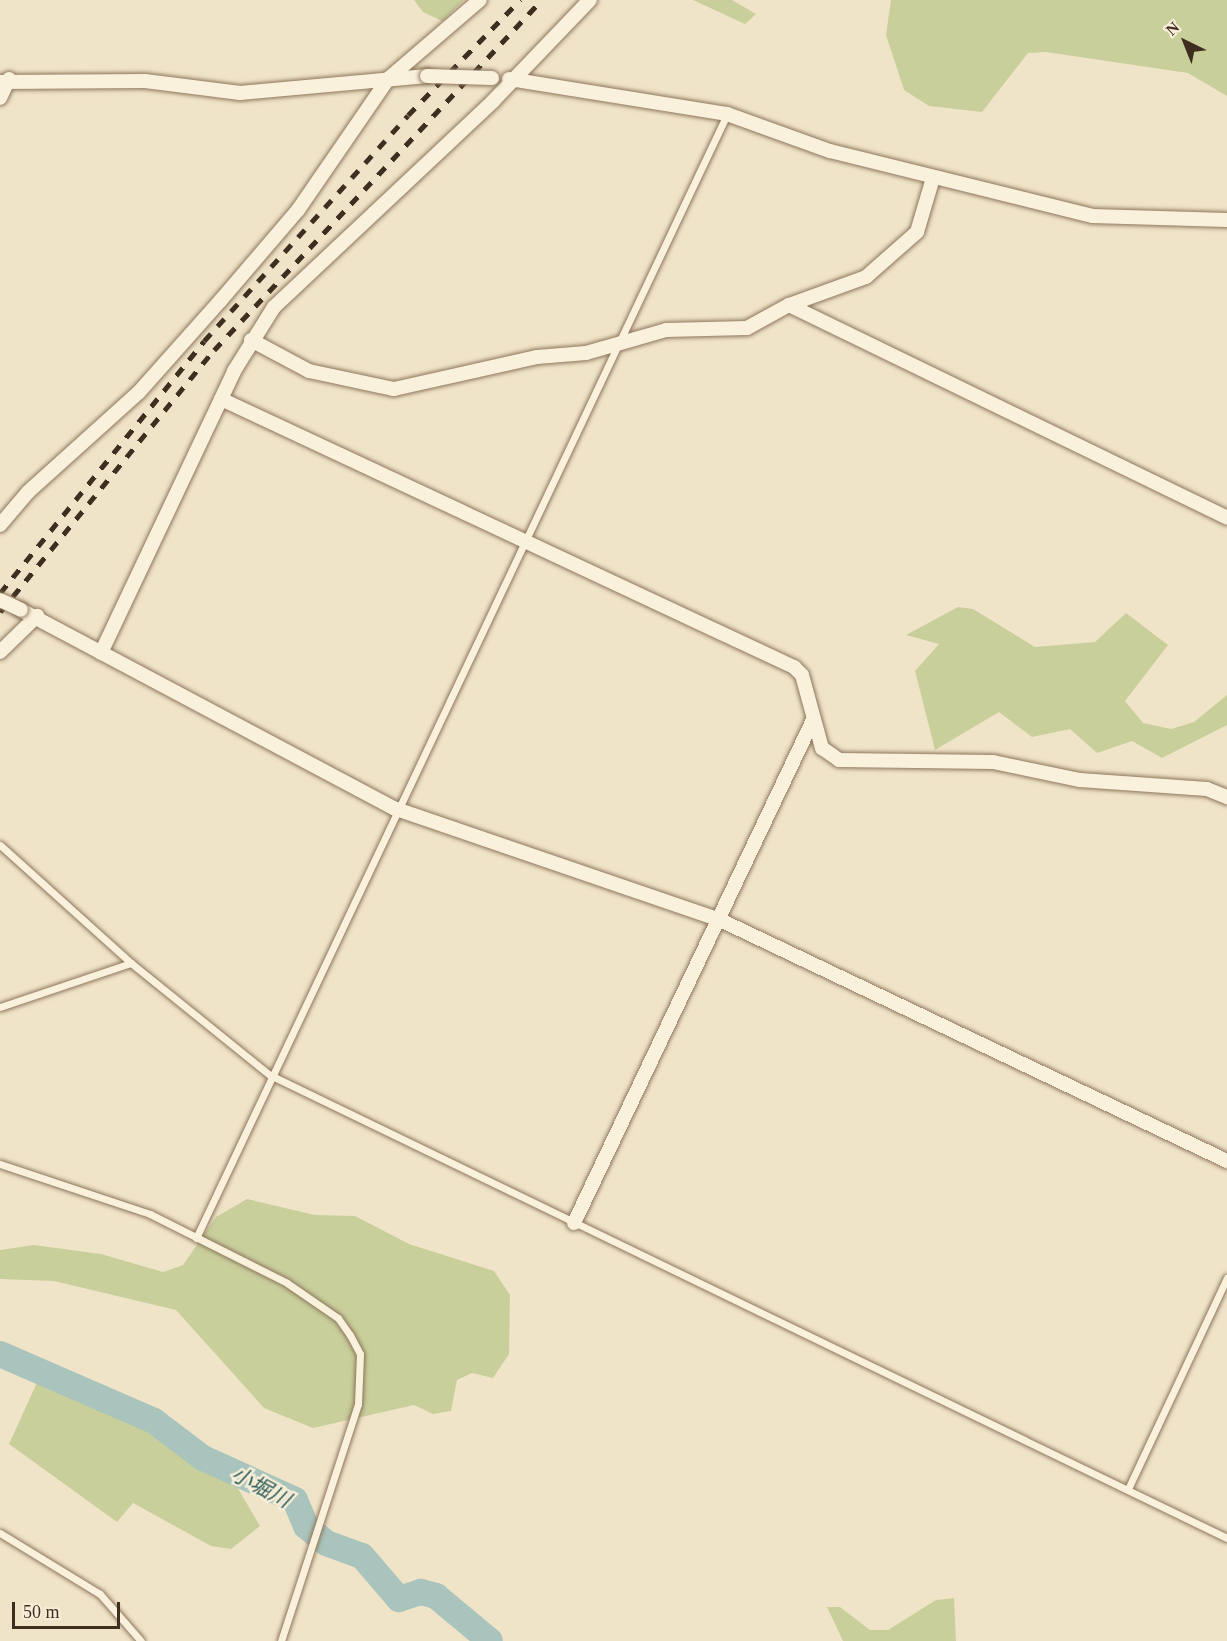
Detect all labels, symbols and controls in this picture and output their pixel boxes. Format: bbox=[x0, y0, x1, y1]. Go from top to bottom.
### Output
north arrow bbox=[1155, 12, 1215, 72]
text: N bbox=[1162, 18, 1182, 39]
water label: 小堀川 bbox=[227, 1461, 295, 1513]
scale bar bbox=[15, 1590, 123, 1628]
text: 50 m bbox=[23, 1602, 60, 1622]

